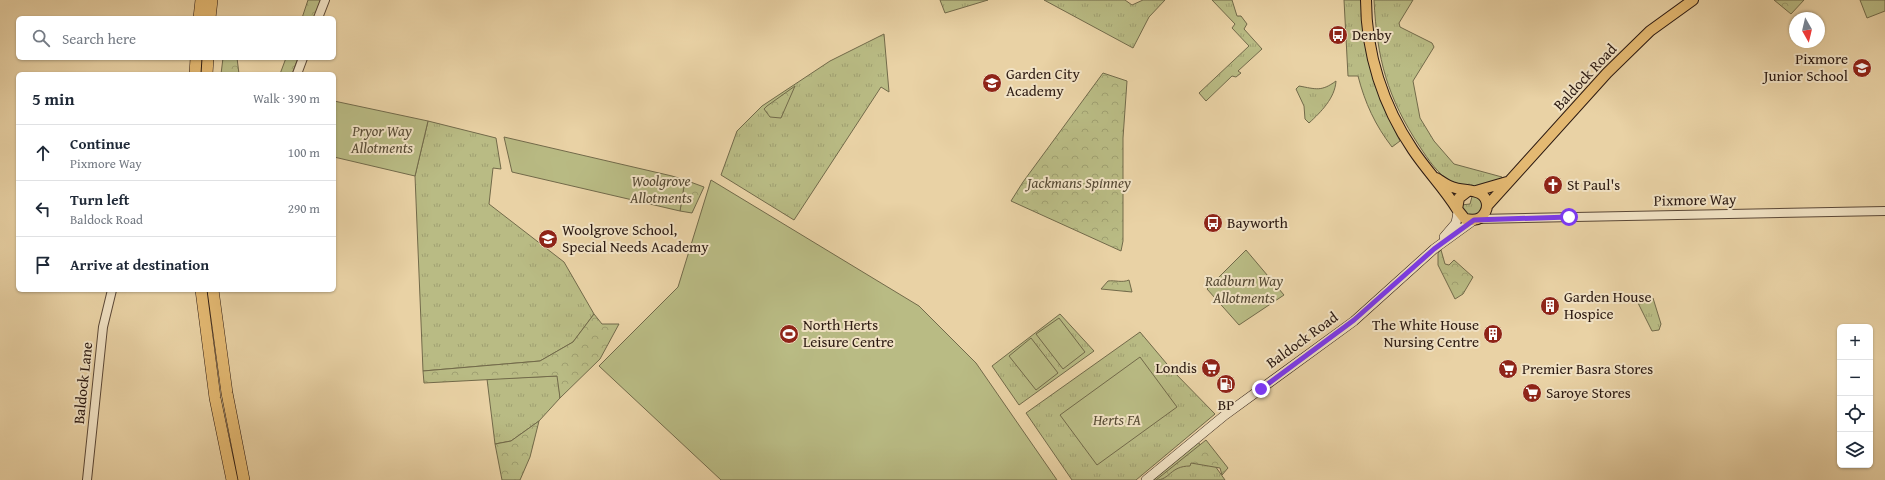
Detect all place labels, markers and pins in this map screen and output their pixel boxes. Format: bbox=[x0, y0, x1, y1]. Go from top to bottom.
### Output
bus stop icon: Denby bbox=[1327, 24, 1349, 46]
place label: Denby bbox=[1352, 24, 1392, 45]
place label: Pixmore Junior School bbox=[1762, 48, 1848, 86]
school or university icon: Pixmore Junior School bbox=[1851, 57, 1873, 79]
place label: Garden City Academy bbox=[1006, 63, 1080, 101]
school or university icon: Garden City Academy bbox=[981, 72, 1003, 94]
church icon: St Paul's bbox=[1542, 174, 1564, 196]
place label: St Paul's bbox=[1567, 174, 1620, 195]
bus stop icon: Bayworth bbox=[1202, 212, 1224, 234]
place label: Bayworth bbox=[1227, 212, 1289, 233]
place label: Woolgrove School, Special Needs Academy bbox=[562, 219, 709, 257]
school or university icon: Woolgrove School, Special Needs Academy bbox=[537, 228, 559, 250]
place label: Garden House Hospice bbox=[1564, 286, 1651, 324]
building icon: Garden House Hospice bbox=[1539, 295, 1561, 317]
place label: North Herts Leisure Centre bbox=[803, 314, 894, 352]
place label: The White House Nursing Centre bbox=[1372, 314, 1479, 352]
sports icon: North Herts Leisure Centre bbox=[778, 323, 800, 345]
building icon: The White House Nursing Centre bbox=[1482, 323, 1504, 345]
place label: Londis bbox=[1155, 357, 1197, 378]
supermarket icon: Londis bbox=[1200, 357, 1222, 379]
supermarket icon: Premier Basra Stores bbox=[1497, 358, 1519, 380]
place label: Premier Basra Stores bbox=[1522, 358, 1653, 379]
fuel station icon: BP bbox=[1215, 373, 1237, 395]
supermarket icon: Saroye Stores bbox=[1521, 382, 1543, 404]
place label: Saroye Stores bbox=[1546, 382, 1631, 403]
place label: BP bbox=[1218, 394, 1234, 415]

